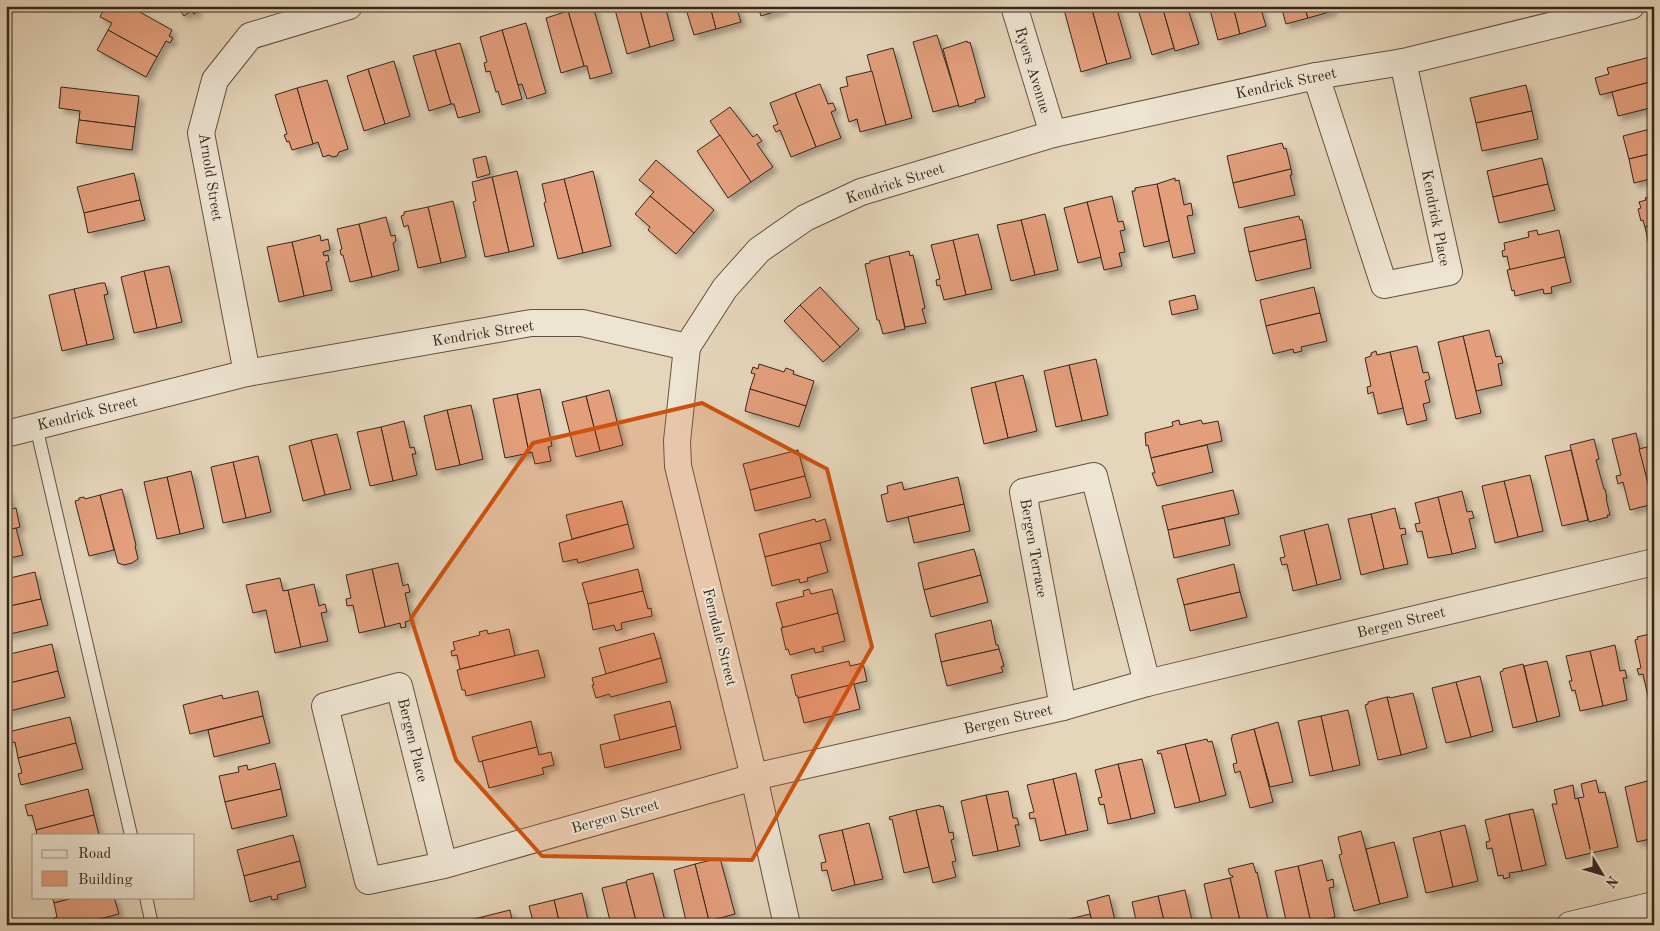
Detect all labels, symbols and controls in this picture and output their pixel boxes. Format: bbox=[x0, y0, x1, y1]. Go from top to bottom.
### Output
street label: Ryers Avenue bbox=[1011, 26, 1052, 115]
street label: Kendrick Street bbox=[1235, 66, 1338, 102]
street label: Arnold Street bbox=[195, 132, 224, 222]
street label: Kendrick Street bbox=[844, 161, 947, 207]
street label: Kendrick Place bbox=[1418, 169, 1451, 268]
street label: Kendrick Street bbox=[431, 319, 535, 350]
street label: Kendrick Street bbox=[36, 395, 139, 434]
street label: Bergen Terrace bbox=[1016, 497, 1049, 599]
street label: Ferndale Street bbox=[699, 587, 738, 688]
street label: Bergen Street bbox=[1356, 605, 1447, 642]
street label: Bergen Place bbox=[394, 697, 429, 784]
street label: Bergen Street bbox=[963, 703, 1054, 738]
street label: Bergen Street bbox=[570, 798, 661, 837]
legend bbox=[32, 834, 195, 898]
text: Road bbox=[78, 847, 112, 862]
north arrow bbox=[1578, 848, 1628, 898]
text: Building bbox=[78, 873, 133, 888]
text: N bbox=[1602, 873, 1620, 890]

